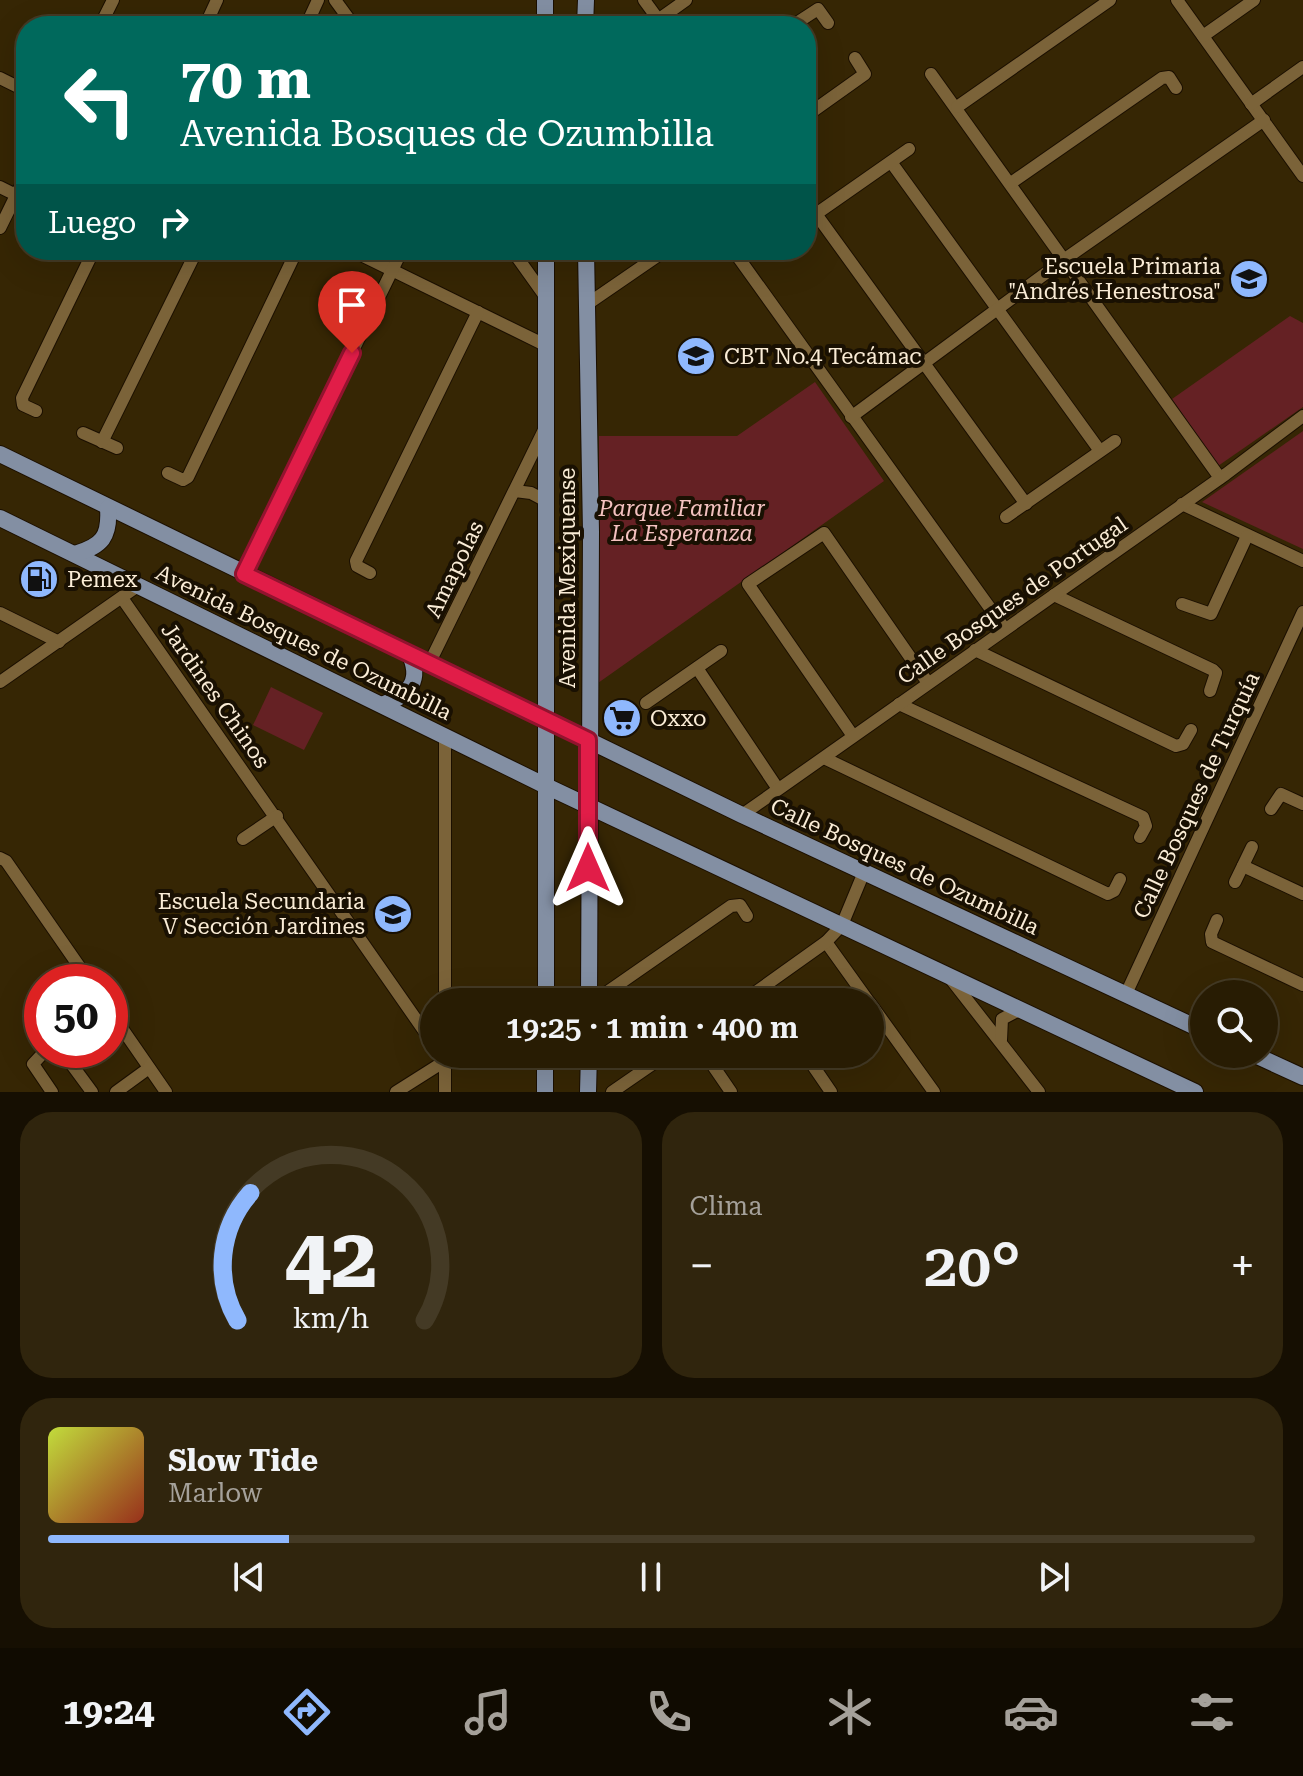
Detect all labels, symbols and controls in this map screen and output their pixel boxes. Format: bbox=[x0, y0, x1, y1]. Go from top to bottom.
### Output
text: 70 m bbox=[180, 46, 311, 112]
icon: left bbox=[48, 48, 152, 152]
text: Avenida Bosques de Ozumbilla bbox=[180, 113, 714, 155]
icon: right bbox=[152, 200, 196, 244]
text: Luego bbox=[48, 205, 136, 240]
place label: Escuela Primaria "Andrés Henestrosa" bbox=[1008, 254, 1221, 304]
school or university icon: Escuela Primaria "Andrés Henestrosa" bbox=[1228, 258, 1270, 300]
pin bbox=[318, 271, 386, 353]
icon: arrive bbox=[330, 283, 374, 327]
school or university icon: CBT No.4 Tecámac bbox=[675, 335, 717, 377]
place label: CBT No.4 Tecámac bbox=[724, 344, 922, 369]
street label: Avenida Mexiquense bbox=[555, 468, 580, 688]
park label: Parque Familiar La Esperanza bbox=[598, 496, 765, 546]
street label: Calle Bosques de Portugal bbox=[893, 511, 1132, 689]
street label: Amapolas bbox=[420, 517, 489, 622]
fuel station icon: Pemex bbox=[18, 558, 60, 600]
street label: Avenida Bosques de Ozumbilla bbox=[152, 560, 456, 725]
place label: Pemex bbox=[67, 567, 138, 592]
street label: Jardines Chinos bbox=[156, 618, 275, 773]
street label: Calle Bosques de Turquía bbox=[1128, 668, 1265, 922]
supermarket icon: Oxxo bbox=[601, 697, 643, 739]
place label: Oxxo bbox=[650, 706, 707, 731]
street label: Calle Bosques de Ozumbilla bbox=[767, 793, 1043, 940]
position arrow bbox=[546, 826, 630, 910]
place label: Escuela Secundaria V Sección Jardines bbox=[158, 889, 365, 939]
school or university icon: Escuela Secundaria V Sección Jardines bbox=[372, 893, 414, 935]
speed limit sign: 50 bbox=[24, 964, 128, 1068]
map controls bbox=[1190, 980, 1278, 1068]
button: search bbox=[1190, 980, 1278, 1068]
text: 19:25 · 1 min · 400 m bbox=[506, 1010, 798, 1045]
text: Clima bbox=[690, 1191, 762, 1221]
text: 42 bbox=[284, 1210, 377, 1307]
text: 20° bbox=[924, 1230, 1021, 1301]
text: − bbox=[690, 1240, 714, 1292]
text: + bbox=[1230, 1240, 1255, 1292]
text: km/h bbox=[292, 1301, 369, 1335]
text: Slow Tide bbox=[168, 1443, 318, 1478]
text: Marlow bbox=[168, 1478, 262, 1508]
icon: previous bbox=[227, 1555, 271, 1599]
icon: pause bbox=[629, 1555, 673, 1599]
icon: next bbox=[1032, 1555, 1076, 1599]
icon: directions bbox=[279, 1684, 335, 1740]
icon: music bbox=[460, 1684, 516, 1740]
icon: phone bbox=[641, 1684, 697, 1740]
icon: climate bbox=[822, 1684, 878, 1740]
icon: car bbox=[1003, 1684, 1059, 1740]
icon: filters bbox=[1184, 1684, 1240, 1740]
text: 19:24 bbox=[63, 1691, 154, 1733]

